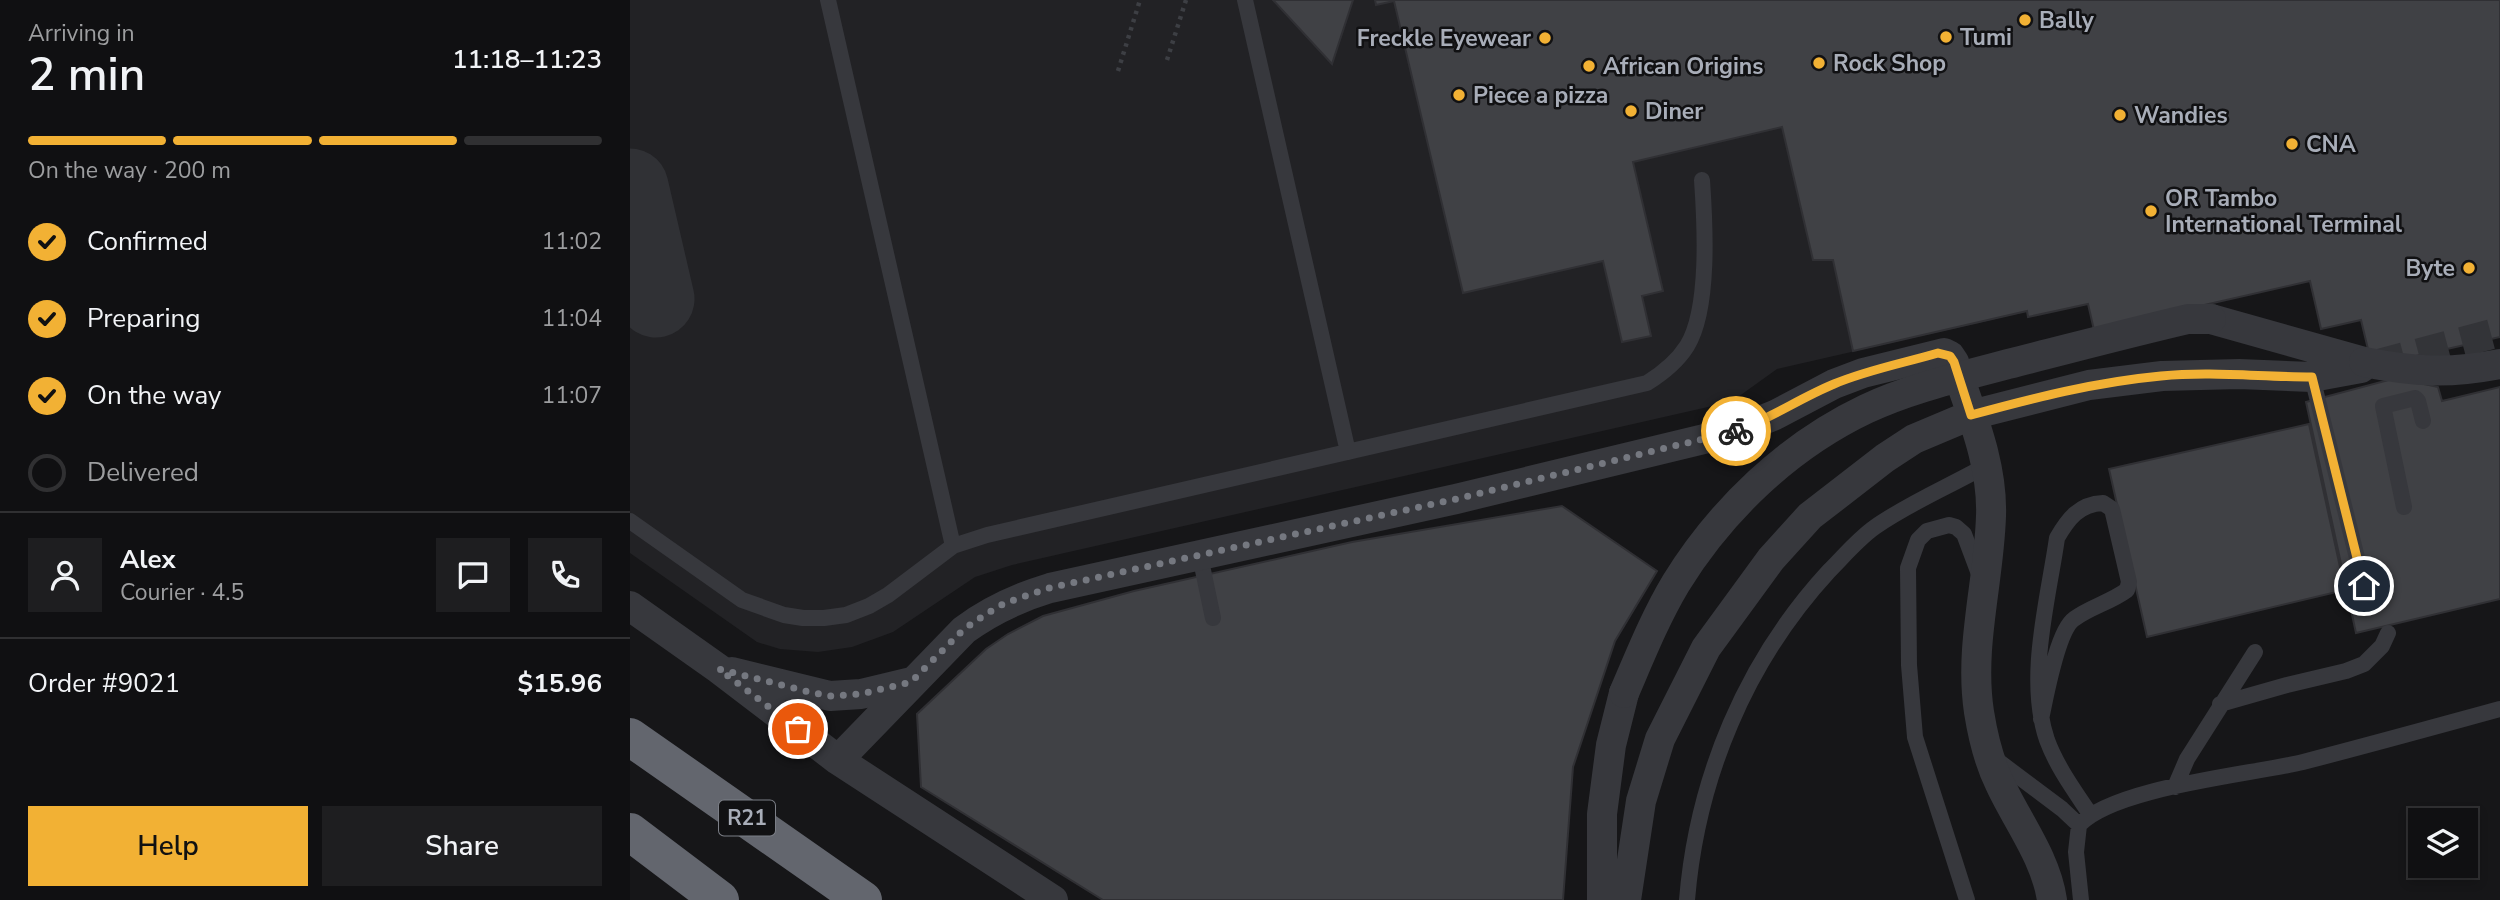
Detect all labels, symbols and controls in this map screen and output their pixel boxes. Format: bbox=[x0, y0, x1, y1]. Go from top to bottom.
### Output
place label: Bally bbox=[2039, 5, 2095, 36]
marker: Bally bbox=[2017, 12, 2033, 28]
text: Arriving in bbox=[28, 18, 135, 49]
place label: Tumi bbox=[1960, 22, 2012, 53]
place label: Freckle Eyewear bbox=[1357, 23, 1531, 54]
marker: Tumi bbox=[1938, 29, 1954, 45]
marker: Freckle Eyewear bbox=[1537, 30, 1553, 46]
text: 11:18–11:23 bbox=[452, 42, 602, 77]
text: 2 min bbox=[28, 43, 145, 106]
place label: Rock Shop bbox=[1833, 48, 1946, 79]
place label: African Origins bbox=[1603, 51, 1764, 82]
marker: Rock Shop bbox=[1811, 55, 1827, 71]
marker: African Origins bbox=[1581, 58, 1597, 74]
place label: Piece a pizza bbox=[1473, 80, 1608, 111]
marker: Piece a pizza bbox=[1451, 87, 1467, 103]
place label: Diner bbox=[1645, 96, 1703, 127]
place label: Wandies bbox=[2134, 100, 2228, 131]
marker: Diner bbox=[1623, 103, 1639, 119]
marker: Wandies bbox=[2112, 107, 2128, 123]
place label: CNA bbox=[2306, 129, 2357, 160]
marker: CNA bbox=[2284, 136, 2300, 152]
text: On the way · 200 m bbox=[28, 155, 231, 186]
place label: OR Tambo International Terminal bbox=[2165, 183, 2403, 240]
marker: OR Tambo International Terminal bbox=[2143, 203, 2159, 219]
icon: check bbox=[28, 223, 66, 261]
text: Confirmed bbox=[87, 224, 208, 259]
text: 11:02 bbox=[542, 226, 602, 257]
place label: Byte bbox=[2406, 253, 2455, 284]
marker: Byte bbox=[2461, 260, 2477, 276]
icon: check bbox=[28, 300, 66, 338]
text: Preparing bbox=[87, 301, 200, 336]
text: 11:04 bbox=[542, 303, 602, 334]
icon: check bbox=[28, 377, 66, 415]
text: On the way bbox=[87, 378, 221, 413]
text: 11:07 bbox=[542, 380, 602, 411]
courier bbox=[1701, 396, 1771, 466]
icon: bike bbox=[1717, 412, 1755, 450]
text: Delivered bbox=[87, 455, 199, 490]
button: person bbox=[28, 538, 102, 612]
button: chat bbox=[436, 538, 510, 612]
button: phone bbox=[528, 538, 602, 612]
text: Alex bbox=[120, 542, 176, 577]
pin bbox=[2334, 556, 2394, 616]
icon: home bbox=[2345, 567, 2383, 605]
text: Courier · 4.5 bbox=[120, 577, 244, 608]
text: Order #9021 bbox=[28, 666, 180, 701]
text: $15.96 bbox=[518, 666, 602, 701]
pin bbox=[768, 699, 828, 759]
icon: bag bbox=[779, 710, 817, 748]
road number: R21 bbox=[719, 800, 775, 836]
button: Help bbox=[28, 806, 308, 886]
button: Share bbox=[322, 806, 602, 886]
map controls bbox=[2408, 808, 2478, 878]
button: layers bbox=[2408, 808, 2478, 878]

